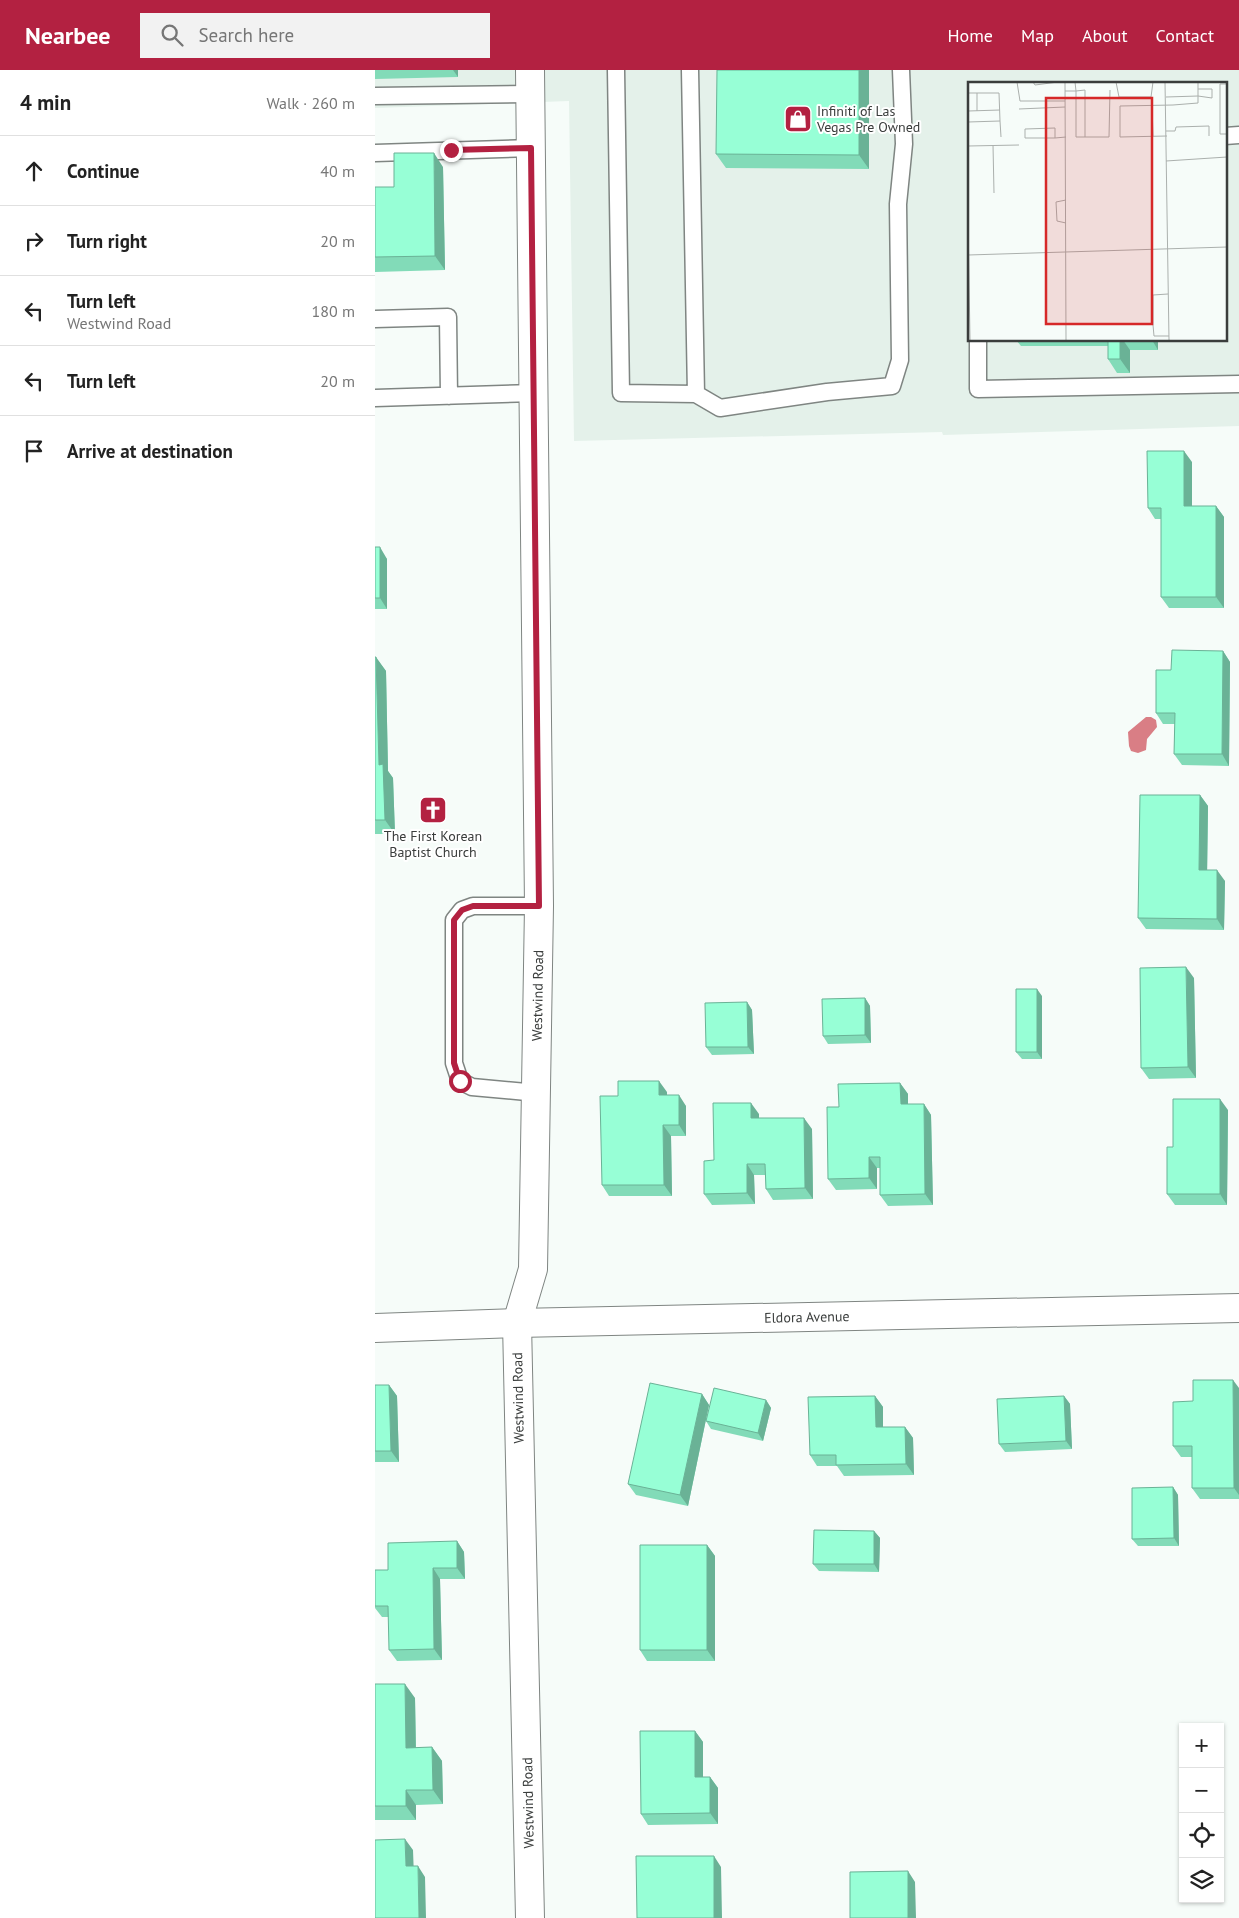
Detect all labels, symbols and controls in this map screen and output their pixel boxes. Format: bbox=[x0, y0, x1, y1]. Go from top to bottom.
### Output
search box bbox=[140, 13, 490, 58]
text: Nearbee bbox=[25, 20, 110, 51]
icon: search bbox=[158, 21, 186, 49]
text: Search here bbox=[198, 23, 294, 47]
text: Home bbox=[947, 24, 993, 47]
text: Map bbox=[1021, 24, 1054, 47]
text: About bbox=[1082, 24, 1128, 47]
text: Contact bbox=[1156, 24, 1214, 47]
inset map bbox=[968, 82, 1227, 341]
text: 4 min bbox=[20, 89, 71, 116]
text: Walk · 260 m bbox=[266, 93, 355, 113]
place label: Infiniti of Las Vegas Pre Owned bbox=[816, 102, 920, 136]
shop icon: Infiniti of Las Vegas Pre Owned bbox=[783, 104, 813, 134]
route end bbox=[440, 139, 463, 162]
icon: ahead bbox=[20, 157, 48, 185]
text: Continue bbox=[67, 159, 139, 183]
text: 40 m bbox=[320, 161, 355, 181]
icon: right bbox=[20, 227, 48, 255]
text: Turn right bbox=[67, 229, 147, 253]
text: 20 m bbox=[320, 231, 355, 251]
text: Turn left bbox=[67, 289, 136, 313]
icon: left bbox=[20, 297, 48, 325]
text: 180 m bbox=[312, 301, 355, 321]
text: Westwind Road bbox=[67, 313, 171, 333]
icon: left bbox=[20, 367, 48, 395]
text: Turn left bbox=[67, 369, 136, 393]
text: 20 m bbox=[320, 371, 355, 391]
icon: arrive bbox=[20, 437, 48, 465]
text: Arrive at destination bbox=[67, 439, 233, 463]
church icon: The First Korean Baptist Church bbox=[418, 795, 448, 825]
place label: The First Korean Baptist Church bbox=[384, 827, 482, 861]
street label: Westwind Road bbox=[528, 950, 547, 1041]
route start bbox=[449, 1070, 472, 1093]
street label: Eldora Avenue bbox=[764, 1307, 850, 1327]
street label: Westwind Road bbox=[508, 1352, 528, 1444]
map controls bbox=[1179, 1723, 1224, 1903]
button: + bbox=[1179, 1723, 1224, 1768]
street label: Westwind Road bbox=[518, 1757, 538, 1849]
button: − bbox=[1179, 1768, 1224, 1813]
button: locate bbox=[1179, 1813, 1224, 1858]
button: layers bbox=[1179, 1858, 1224, 1903]

